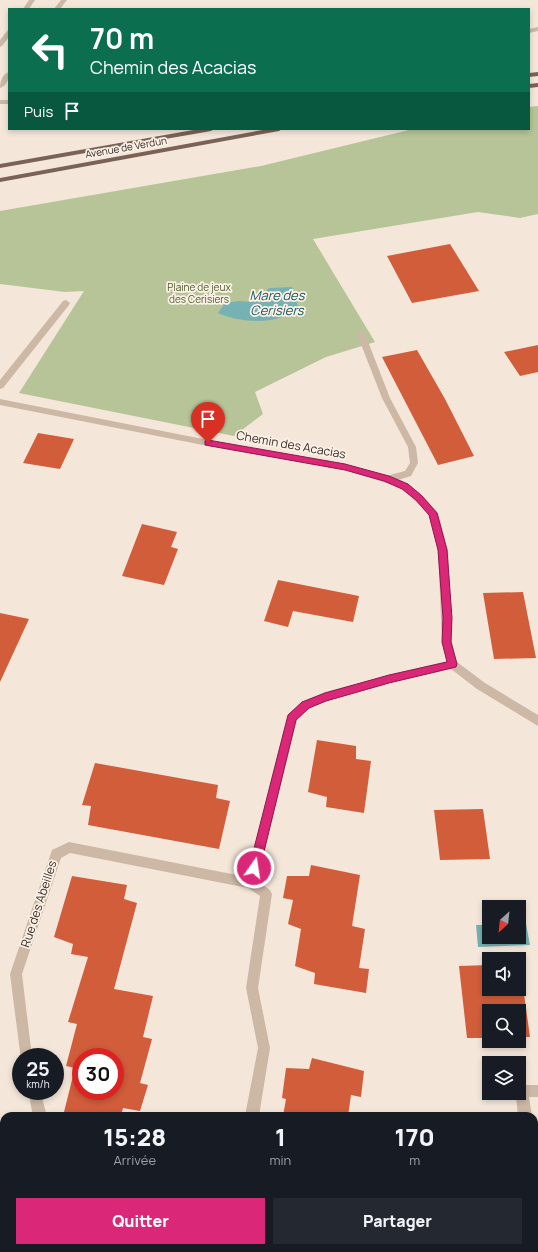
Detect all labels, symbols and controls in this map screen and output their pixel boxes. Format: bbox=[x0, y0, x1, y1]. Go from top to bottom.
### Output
text: 70 m bbox=[90, 19, 154, 57]
icon: left bbox=[24, 24, 76, 76]
text: Chemin des Acacias bbox=[90, 55, 256, 79]
icon: arrive bbox=[61, 100, 83, 122]
text: Puis bbox=[24, 101, 53, 122]
street label: Avenue de Verdun bbox=[84, 133, 168, 161]
park label: Plaine de jeux des Cerisiers bbox=[167, 280, 231, 306]
water label: Mare des Cerisiers bbox=[249, 286, 306, 319]
pin bbox=[191, 402, 225, 443]
icon: arrive bbox=[197, 408, 219, 430]
street label: Chemin des Acacias bbox=[235, 427, 347, 463]
position arrow bbox=[233, 847, 275, 889]
street label: Rue des Abeilles bbox=[16, 858, 61, 949]
north arrow bbox=[482, 900, 526, 944]
map controls bbox=[482, 900, 526, 1100]
button: sound bbox=[482, 952, 526, 996]
button: search bbox=[482, 1004, 526, 1048]
speed limit sign: 30 bbox=[72, 1048, 124, 1100]
text: 25 bbox=[26, 1055, 50, 1082]
button: layers bbox=[482, 1056, 526, 1100]
text: km/h bbox=[26, 1077, 50, 1091]
text: 15:28 bbox=[103, 1120, 166, 1153]
text: 1 bbox=[275, 1120, 286, 1153]
text: 170 bbox=[395, 1120, 435, 1153]
text: Arrivée bbox=[114, 1151, 156, 1169]
text: min bbox=[270, 1151, 291, 1169]
text: m bbox=[409, 1151, 420, 1169]
button: Quitter bbox=[16, 1198, 265, 1244]
button: Partager bbox=[273, 1198, 522, 1244]

